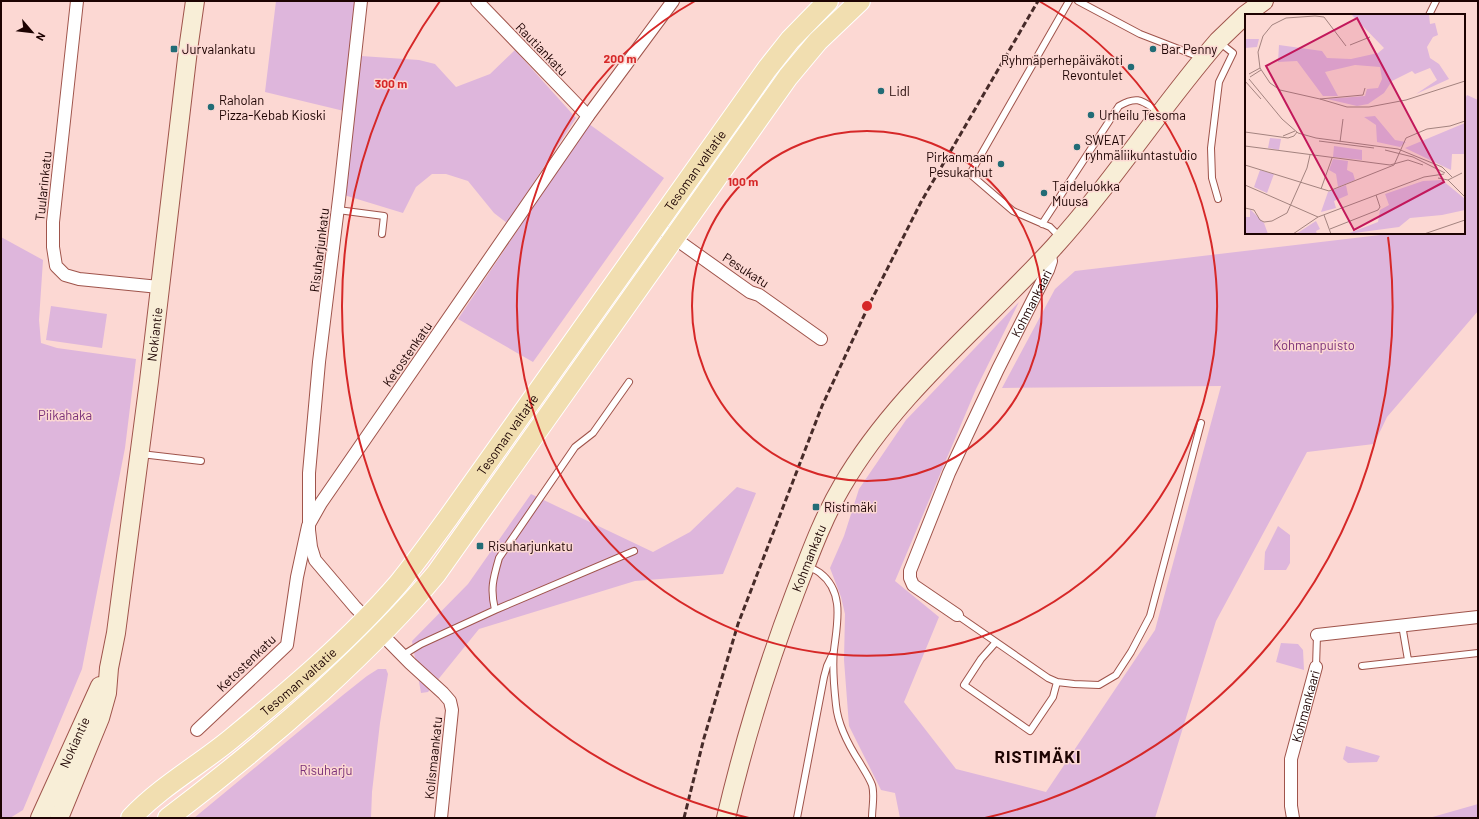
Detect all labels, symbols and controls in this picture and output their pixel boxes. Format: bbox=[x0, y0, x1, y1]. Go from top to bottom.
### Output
north arrow bbox=[12, 12, 52, 52]
inset map bbox=[1245, 14, 1465, 234]
street label: Rautiankatu bbox=[513, 19, 571, 79]
text: N bbox=[34, 31, 49, 43]
place label: Jurvalankatu bbox=[182, 41, 256, 57]
place label: Bar Penny bbox=[1161, 41, 1217, 57]
marker: Jurvalankatu bbox=[169, 44, 179, 54]
marker: Bar Penny bbox=[1148, 44, 1158, 54]
text: 200 m bbox=[604, 51, 636, 65]
place label: Ryhmäperhepäiväkoti Revontulet bbox=[1001, 52, 1123, 83]
marker: Ryhmäperhepäiväkoti Revontulet bbox=[1126, 62, 1136, 72]
text: 300 m bbox=[375, 76, 407, 90]
place label: Lidl bbox=[889, 83, 910, 99]
marker: Lidl bbox=[876, 86, 886, 96]
place label: Raholan Pizza-Kebab Kioski bbox=[219, 92, 326, 123]
marker: Raholan Pizza-Kebab Kioski bbox=[206, 102, 216, 112]
place label: Urheilu Tesoma bbox=[1099, 107, 1186, 123]
marker: Urheilu Tesoma bbox=[1086, 110, 1096, 120]
street label: Tesoman valtatie bbox=[661, 127, 729, 214]
place label: SWEAT ryhmäliikuntastudio bbox=[1085, 132, 1197, 163]
marker: SWEAT ryhmäliikuntastudio bbox=[1072, 142, 1082, 152]
place label: Pirkanmaan Pesukarhut bbox=[926, 149, 993, 180]
street label: Tuularinkatu bbox=[31, 150, 55, 222]
marker: Pirkanmaan Pesukarhut bbox=[996, 159, 1006, 169]
text: 100 m bbox=[728, 174, 758, 188]
place label: Taideluokka Muusa bbox=[1052, 178, 1120, 209]
marker: Taideluokka Muusa bbox=[1039, 188, 1049, 198]
street label: Risuharjunkatu bbox=[306, 207, 332, 293]
street label: Pesukatu bbox=[720, 249, 772, 291]
street label: Kohmankaari bbox=[1007, 267, 1055, 340]
centre of rings bbox=[860, 299, 874, 313]
street label: Nokiantie bbox=[143, 306, 166, 362]
street label: Ketostenkatu bbox=[379, 318, 435, 390]
park label: Kohmanpuisto bbox=[1273, 337, 1355, 353]
street label: Tesoman valtatie bbox=[473, 391, 542, 478]
park label: Piikahaka bbox=[38, 407, 92, 423]
place label: Ristimäki bbox=[824, 499, 877, 515]
marker: Ristimäki bbox=[811, 502, 821, 512]
street label: Kohmankatu bbox=[788, 522, 829, 594]
place label: Risuharjunkatu bbox=[488, 538, 573, 554]
marker: Risuharjunkatu bbox=[475, 541, 485, 551]
street label: Ketostenkatu bbox=[213, 631, 279, 695]
street label: Tesoman valtatie bbox=[257, 644, 340, 719]
street label: Kohmankaari bbox=[1288, 668, 1323, 744]
street label: Nokiantie bbox=[56, 714, 93, 771]
street label: Kolismaankatu bbox=[421, 716, 445, 800]
district label: RISTIMÄKI bbox=[995, 746, 1081, 766]
park label: Risuharju bbox=[299, 762, 353, 778]

